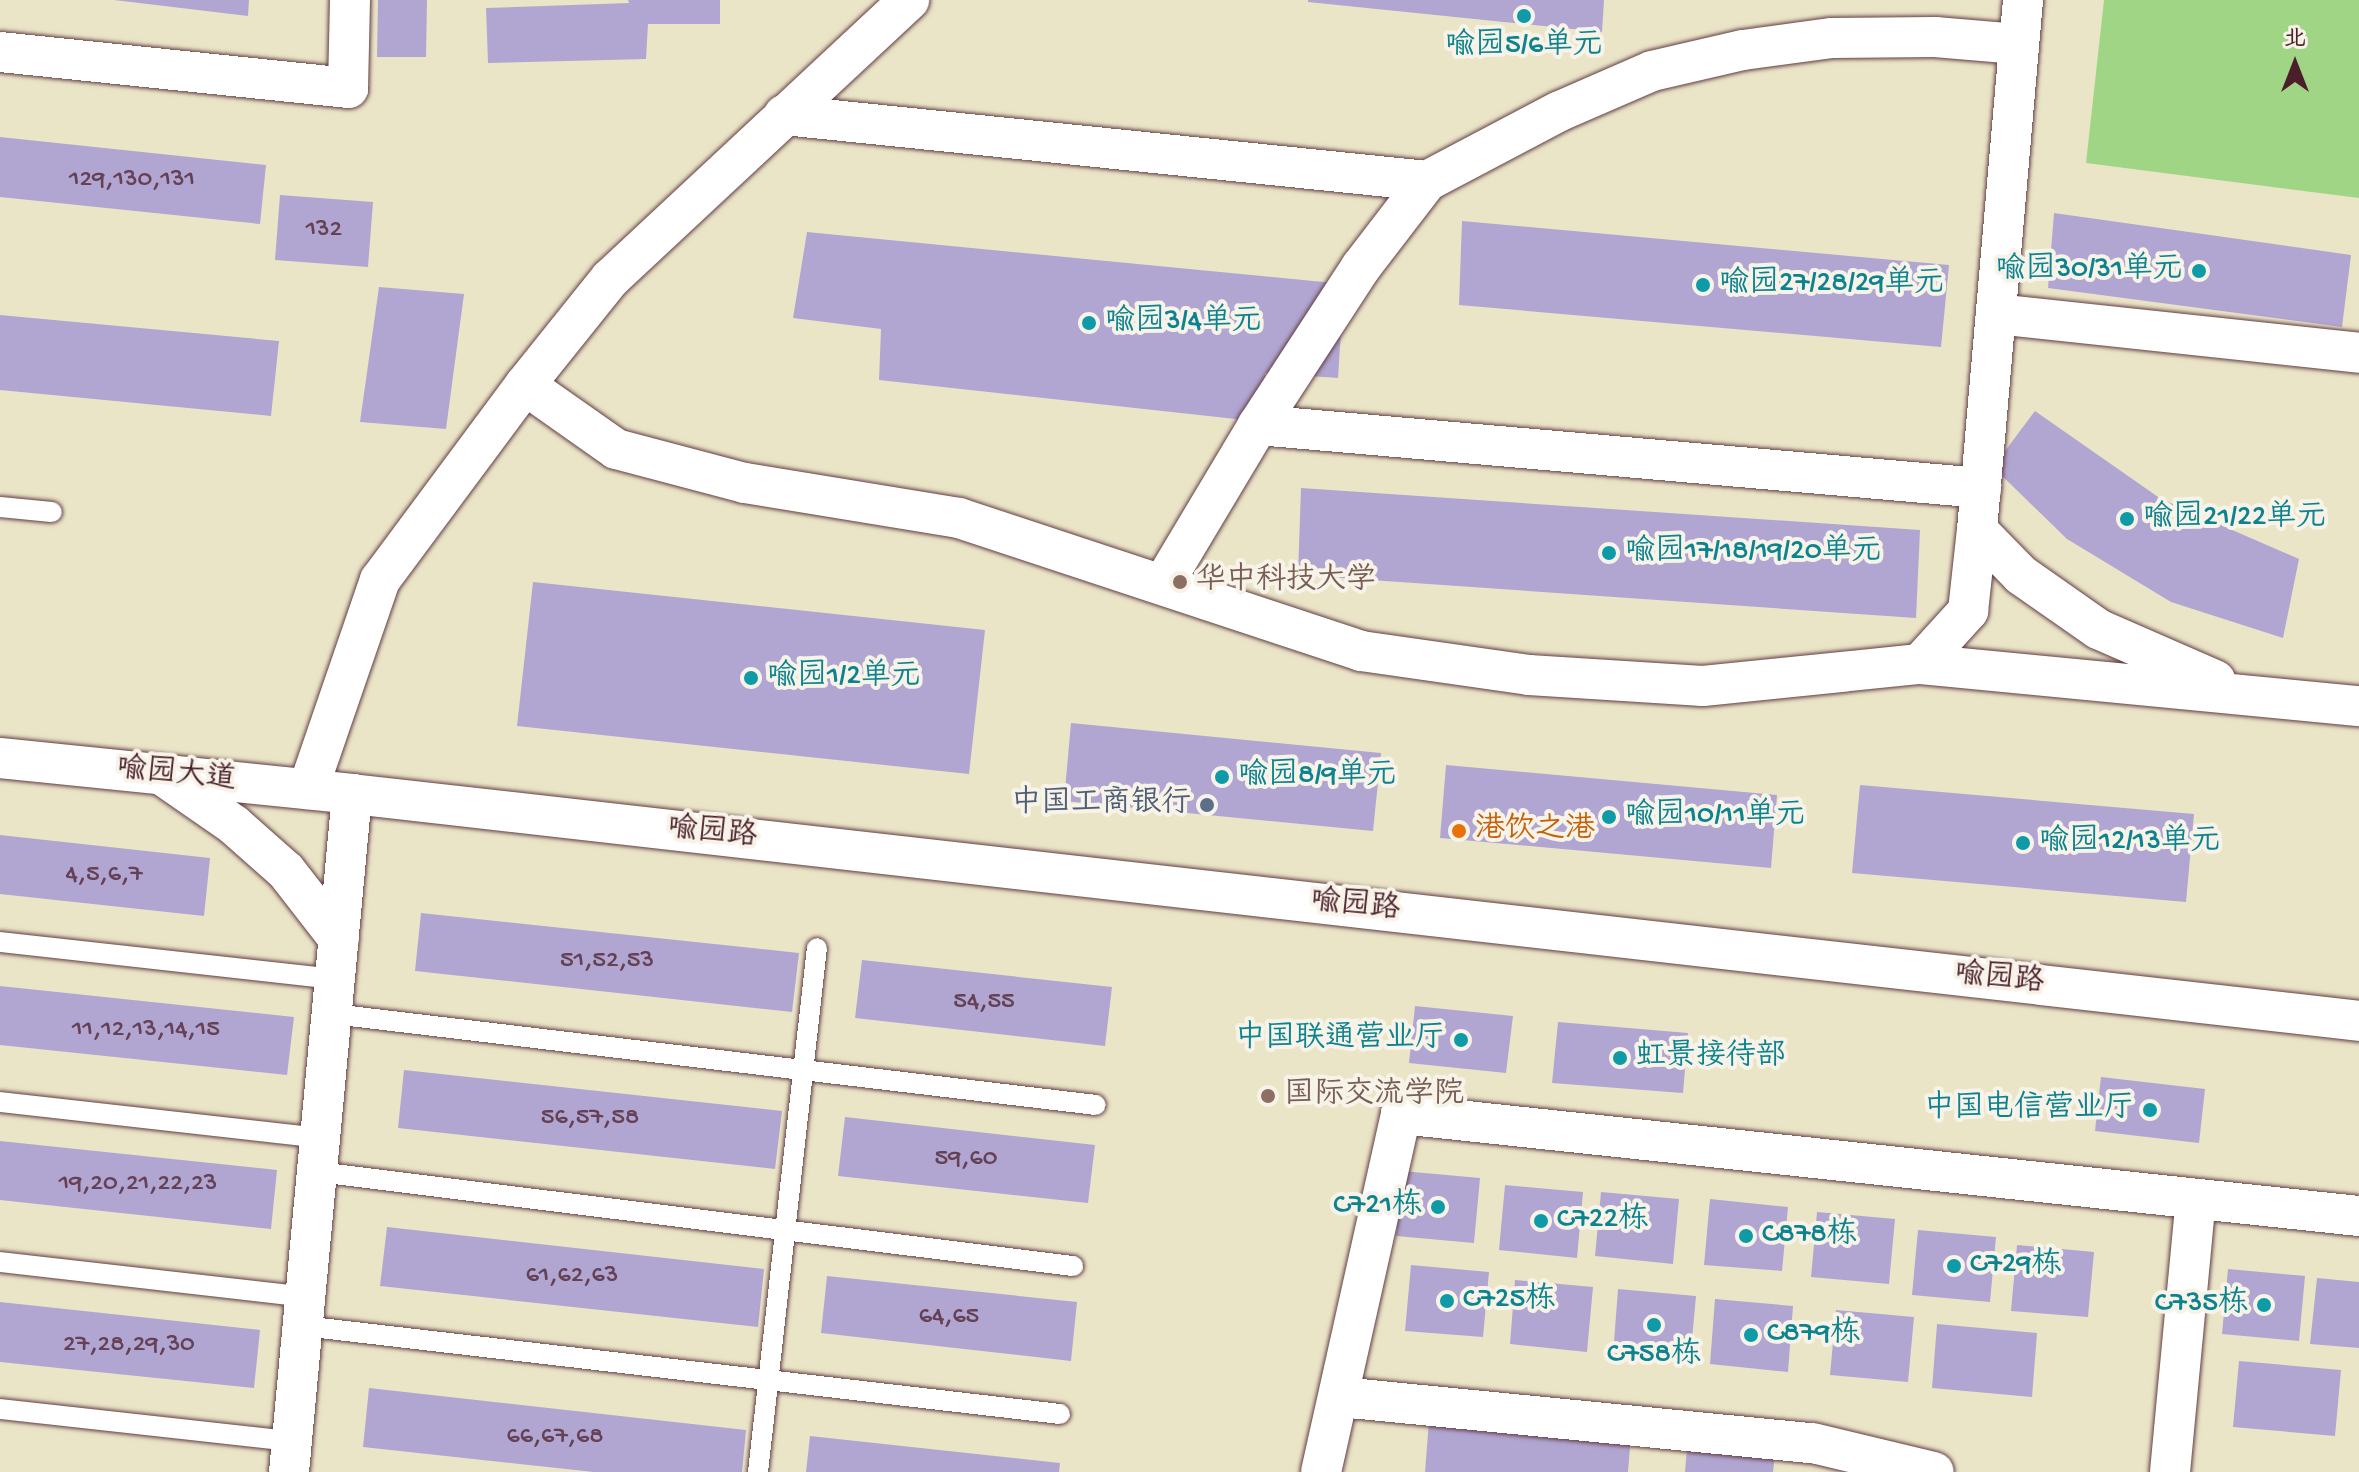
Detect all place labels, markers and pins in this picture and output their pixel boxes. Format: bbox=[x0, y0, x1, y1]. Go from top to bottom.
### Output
marker: 喻园5/6单元 bbox=[1515, 7, 1533, 25]
place label: 喻园5/6单元 bbox=[1445, 29, 1603, 65]
place label: 喻园30/31单元 bbox=[1996, 253, 2183, 289]
marker: 喻园30/31单元 bbox=[2190, 262, 2208, 280]
place label: 喻园27/28/29单元 bbox=[1719, 267, 1945, 303]
marker: 喻园27/28/29单元 bbox=[1694, 276, 1712, 294]
place label: 喻园3/4单元 bbox=[1105, 305, 1262, 341]
marker: 喻园3/4单元 bbox=[1080, 314, 1098, 332]
place label: 喻园21/22单元 bbox=[2143, 501, 2326, 537]
marker: 喻园21/22单元 bbox=[2118, 510, 2136, 528]
place label: 喻园17/18/19/20单元 bbox=[1625, 535, 1882, 571]
marker: 喻园17/18/19/20单元 bbox=[1600, 544, 1618, 562]
place label: 华中科技大学 bbox=[1196, 564, 1376, 600]
marker: 华中科技大学 bbox=[1171, 573, 1189, 591]
place label: 喻园1/2单元 bbox=[767, 660, 921, 696]
marker: 喻园1/2单元 bbox=[742, 669, 760, 687]
place label: 喻园8/9单元 bbox=[1238, 759, 1397, 795]
marker: 喻园8/9单元 bbox=[1213, 768, 1231, 786]
place label: 中国工商银行 bbox=[1011, 787, 1191, 823]
marker: 中国工商银行 bbox=[1198, 796, 1216, 814]
place label: 喻园10/11单元 bbox=[1625, 799, 1806, 835]
marker: 喻园10/11单元 bbox=[1600, 808, 1618, 826]
place label: 港饮之港 bbox=[1475, 813, 1595, 849]
marker: 港饮之港 bbox=[1450, 822, 1468, 840]
place label: 喻园12/13单元 bbox=[2039, 825, 2221, 861]
marker: 喻园12/13单元 bbox=[2014, 834, 2032, 852]
place label: 中国联通营业厅 bbox=[1235, 1022, 1445, 1058]
marker: 中国联通营业厅 bbox=[1452, 1031, 1470, 1049]
place label: 虹景接待部 bbox=[1636, 1040, 1786, 1076]
marker: 虹景接待部 bbox=[1611, 1049, 1629, 1067]
place label: 国际交流学院 bbox=[1284, 1078, 1464, 1114]
marker: 国际交流学院 bbox=[1259, 1087, 1277, 1105]
place label: 中国电信营业厅 bbox=[1924, 1092, 2134, 1128]
marker: 中国电信营业厅 bbox=[2141, 1101, 2159, 1119]
place label: C721栋 bbox=[1333, 1189, 1422, 1225]
marker: C721栋 bbox=[1429, 1198, 1447, 1216]
place label: C722栋 bbox=[1557, 1203, 1648, 1239]
marker: C722栋 bbox=[1532, 1212, 1550, 1230]
place label: C878栋 bbox=[1762, 1218, 1857, 1254]
marker: C878栋 bbox=[1737, 1227, 1755, 1245]
place label: C729栋 bbox=[1970, 1248, 2062, 1284]
marker: C729栋 bbox=[1945, 1257, 1963, 1275]
place label: C725栋 bbox=[1463, 1283, 1555, 1319]
place label: C735栋 bbox=[2155, 1287, 2248, 1323]
marker: C725栋 bbox=[1438, 1292, 1456, 1310]
marker: C735栋 bbox=[2255, 1296, 2273, 1314]
marker: C758栋 bbox=[1645, 1316, 1663, 1334]
place label: C879栋 bbox=[1767, 1317, 1860, 1353]
marker: C879栋 bbox=[1742, 1326, 1760, 1344]
place label: C758栋 bbox=[1607, 1338, 1701, 1374]

